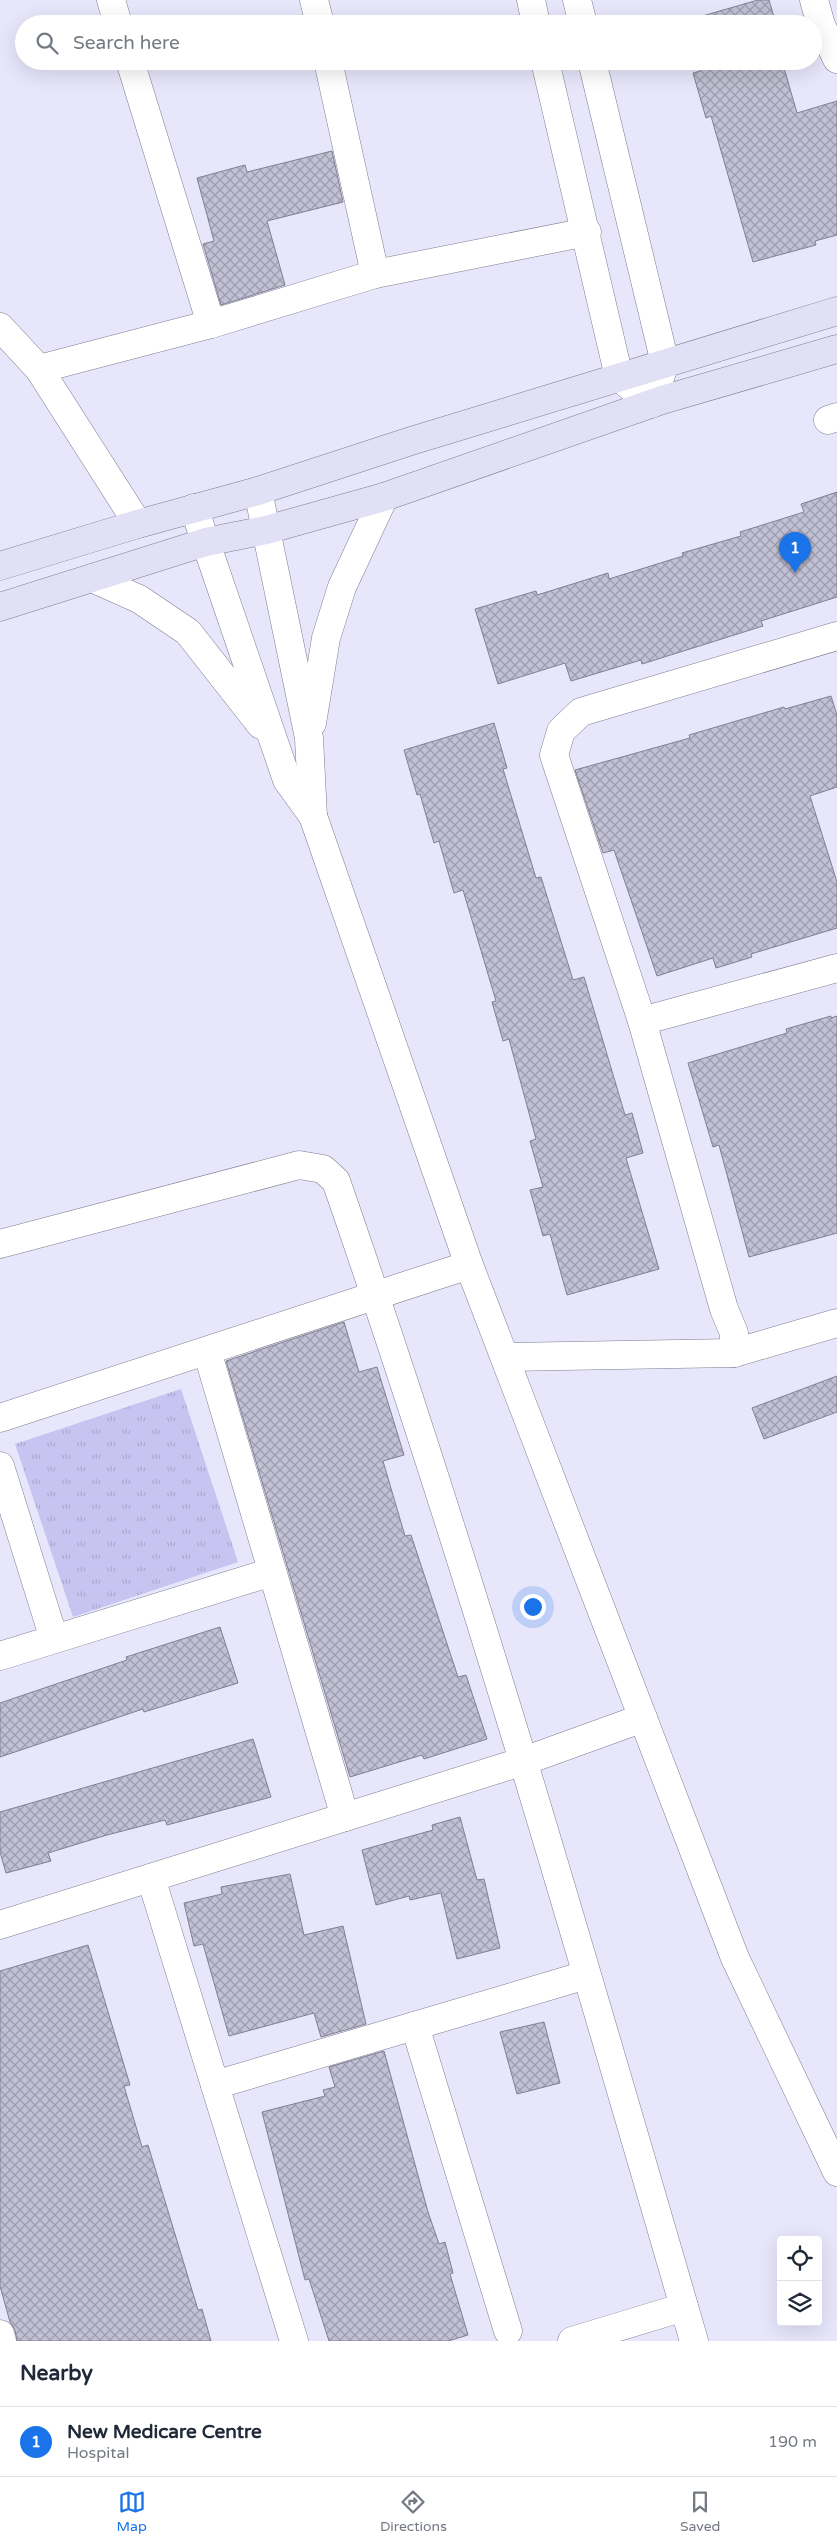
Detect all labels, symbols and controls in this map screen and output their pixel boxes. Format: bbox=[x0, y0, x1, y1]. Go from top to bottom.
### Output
search box bbox=[15, 15, 822, 70]
icon: search bbox=[33, 29, 61, 57]
text: Search here bbox=[73, 32, 180, 54]
pin: 1 bbox=[779, 532, 811, 573]
your location bbox=[520, 1594, 546, 1620]
map controls bbox=[777, 2236, 822, 2326]
button: locate bbox=[777, 2236, 822, 2281]
button: layers bbox=[777, 2281, 822, 2326]
text: Nearby bbox=[20, 2361, 93, 2386]
text: New Medicare Centre bbox=[67, 2421, 262, 2443]
text: 1 bbox=[31, 2432, 41, 2452]
text: 190 m bbox=[768, 2432, 817, 2452]
text: Hospital bbox=[67, 2443, 129, 2463]
tab: Map bbox=[117, 2488, 147, 2535]
tab: Directions bbox=[380, 2488, 447, 2535]
tab: Saved bbox=[680, 2488, 720, 2535]

